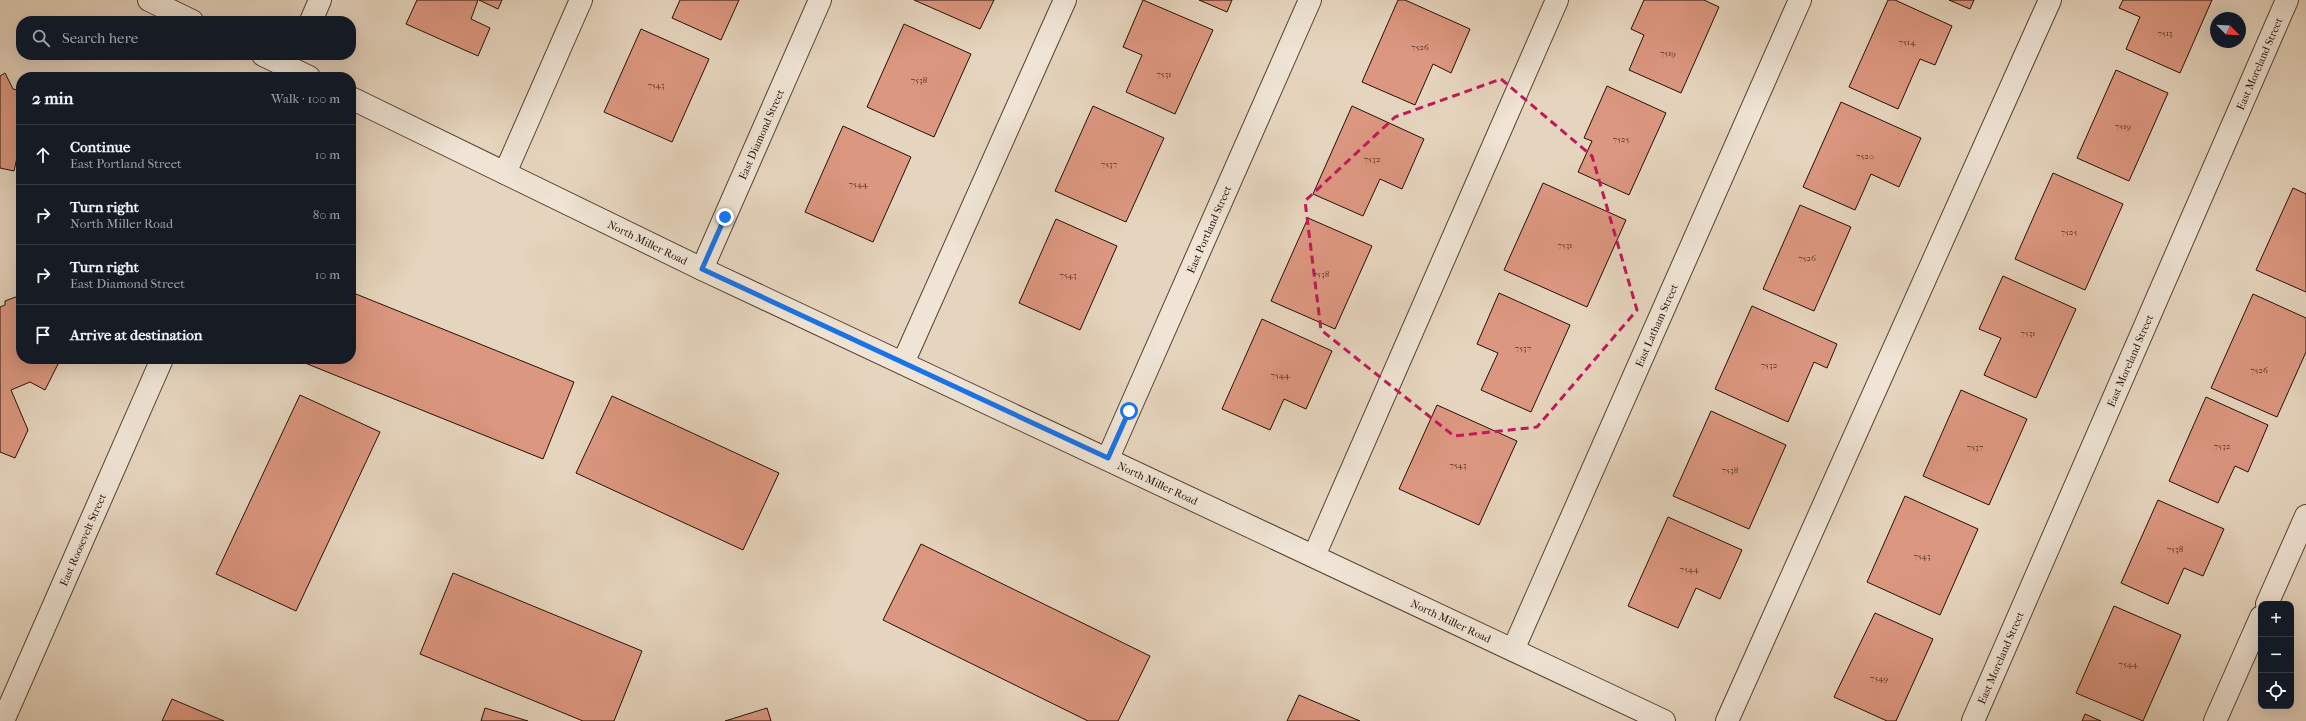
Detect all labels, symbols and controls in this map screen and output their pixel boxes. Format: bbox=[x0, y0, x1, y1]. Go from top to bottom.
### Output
north arrow bbox=[2210, 12, 2246, 48]
street label: East Moreland Street bbox=[2233, 15, 2285, 112]
search box bbox=[16, 16, 356, 60]
icon: search bbox=[30, 27, 52, 49]
house number: 7513 bbox=[2157, 28, 2173, 38]
text: Search here bbox=[62, 29, 138, 47]
house number: 7514 bbox=[1899, 37, 1916, 47]
house number: 7526 bbox=[1411, 42, 1429, 52]
house number: 7519 bbox=[1660, 48, 1676, 58]
house number: 7531 bbox=[1156, 69, 1172, 79]
house number: 7538 bbox=[911, 75, 928, 85]
house number: 7543 bbox=[647, 80, 665, 90]
street label: East Diamond Street bbox=[736, 87, 787, 182]
text: 2 min bbox=[32, 88, 73, 108]
text: Walk · 100 m bbox=[271, 91, 340, 106]
house number: 7519 bbox=[2115, 121, 2131, 131]
house number: 7525 bbox=[1613, 134, 1629, 144]
text: Continue bbox=[70, 138, 130, 156]
icon: ahead bbox=[32, 144, 54, 166]
text: 10 m bbox=[315, 147, 340, 162]
house number: 7520 bbox=[1856, 151, 1874, 161]
house number: 7532 bbox=[1364, 154, 1381, 164]
text: East Portland Street bbox=[70, 156, 182, 171]
house number: 7537 bbox=[1101, 159, 1118, 169]
house number: 7544 bbox=[849, 179, 868, 189]
street label: East Portland Street bbox=[1184, 183, 1234, 275]
text: Turn right bbox=[70, 198, 139, 216]
icon: right bbox=[32, 204, 54, 226]
text: 80 m bbox=[313, 207, 340, 222]
route end bbox=[716, 208, 734, 226]
text: North Miller Road bbox=[70, 216, 173, 231]
street label: North Miller Road bbox=[606, 218, 691, 268]
house number: 7525 bbox=[2061, 227, 2077, 237]
house number: 7531 bbox=[1557, 240, 1573, 250]
house number: 7526 bbox=[1798, 253, 1816, 263]
text: Turn right bbox=[70, 258, 139, 276]
icon: right bbox=[32, 264, 54, 286]
text: 10 m bbox=[315, 267, 340, 282]
house number: 7538 bbox=[1313, 269, 1330, 279]
house number: 7543 bbox=[1059, 270, 1077, 280]
text: East Diamond Street bbox=[70, 276, 185, 291]
street label: East Latham Street bbox=[1632, 281, 1680, 369]
street label: East Moreland Street bbox=[2104, 312, 2156, 409]
icon: arrive bbox=[32, 324, 54, 346]
text: Arrive at destination bbox=[70, 326, 202, 344]
house number: 7531 bbox=[2020, 328, 2036, 338]
house number: 7537 bbox=[1515, 343, 1532, 353]
house number: 7532 bbox=[1761, 360, 1778, 370]
house number: 7526 bbox=[2250, 365, 2268, 375]
house number: 7544 bbox=[1271, 370, 1290, 380]
route start bbox=[1120, 402, 1138, 420]
house number: 7532 bbox=[2214, 441, 2231, 451]
house number: 7537 bbox=[1967, 442, 1984, 452]
street label: North Miller Road bbox=[1116, 459, 1201, 508]
house number: 7543 bbox=[1449, 460, 1467, 470]
house number: 7538 bbox=[1722, 465, 1739, 475]
street label: East Roosevelt Street bbox=[57, 491, 109, 588]
house number: 7538 bbox=[2167, 544, 2184, 554]
house number: 7543 bbox=[1913, 551, 1931, 561]
house number: 7544 bbox=[1680, 564, 1699, 574]
street label: North Miller Road bbox=[1409, 596, 1494, 646]
map controls bbox=[2258, 601, 2294, 709]
button: + bbox=[2258, 601, 2294, 637]
street label: East Moreland Street bbox=[1975, 609, 2026, 706]
button: − bbox=[2258, 637, 2294, 673]
house number: 7544 bbox=[2119, 659, 2138, 669]
house number: 7549 bbox=[1870, 673, 1888, 683]
button: locate bbox=[2258, 673, 2294, 709]

